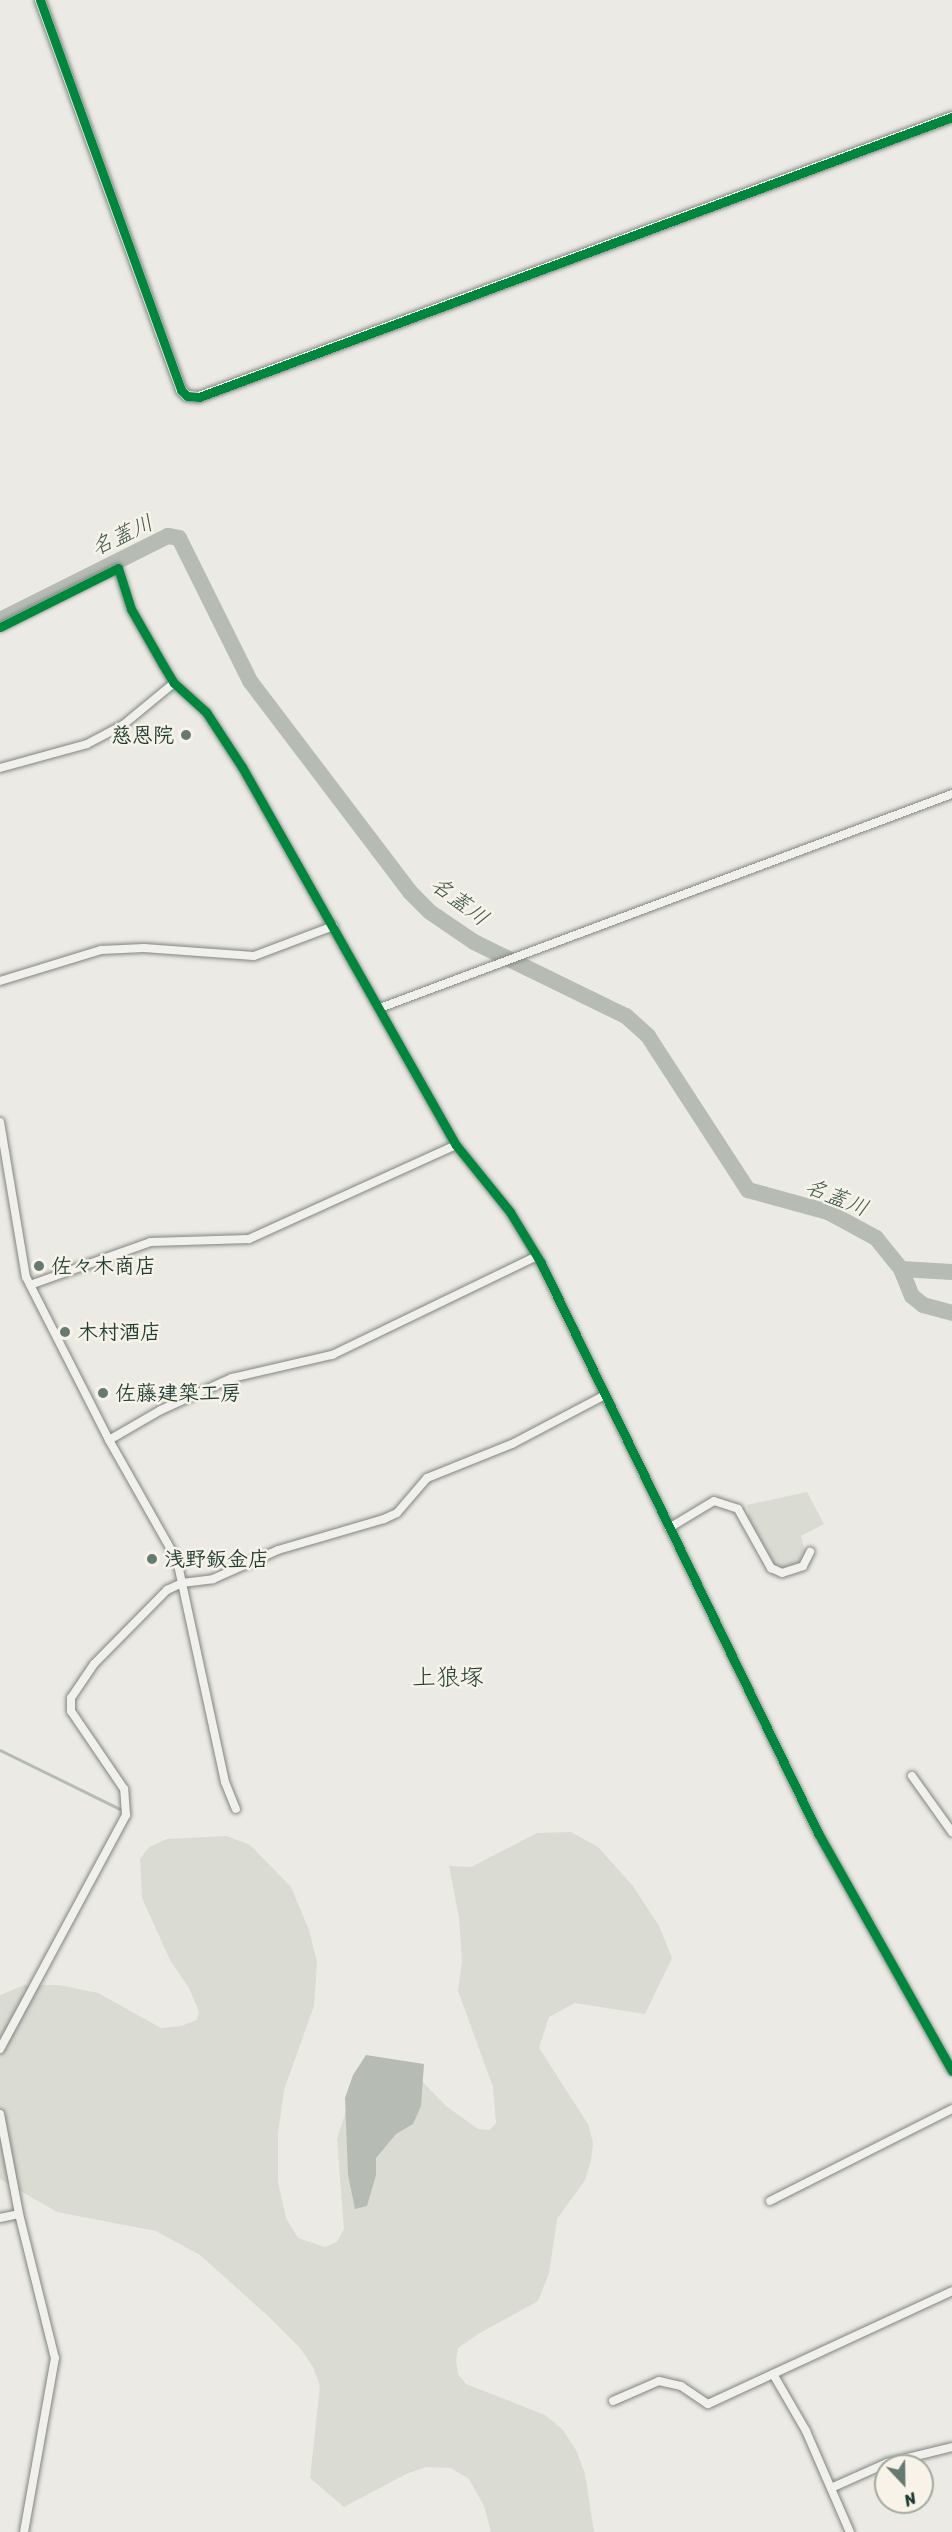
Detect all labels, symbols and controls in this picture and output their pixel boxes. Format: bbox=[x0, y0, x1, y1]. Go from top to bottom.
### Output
water label: 名蓋川 bbox=[87, 509, 157, 561]
place label: 慈恩院 bbox=[111, 722, 174, 748]
marker: 慈恩院 bbox=[179, 728, 193, 742]
water label: 名蓋川 bbox=[426, 871, 494, 931]
water label: 名蓋川 bbox=[801, 1172, 873, 1222]
place label: 佐々木商店 bbox=[51, 1253, 156, 1279]
marker: 佐々木商店 bbox=[32, 1259, 46, 1273]
place label: 木村酒店 bbox=[77, 1319, 161, 1345]
marker: 木村酒店 bbox=[58, 1325, 72, 1339]
place label: 佐藤建築工房 bbox=[115, 1380, 241, 1406]
marker: 佐藤建築工房 bbox=[96, 1386, 110, 1400]
place label: 浅野鈑金店 bbox=[164, 1546, 269, 1572]
marker: 浅野鈑金店 bbox=[145, 1552, 159, 1566]
district label: 上狼塚 bbox=[412, 1664, 484, 1692]
north arrow bbox=[874, 2454, 934, 2514]
text: N bbox=[900, 2484, 921, 2515]

